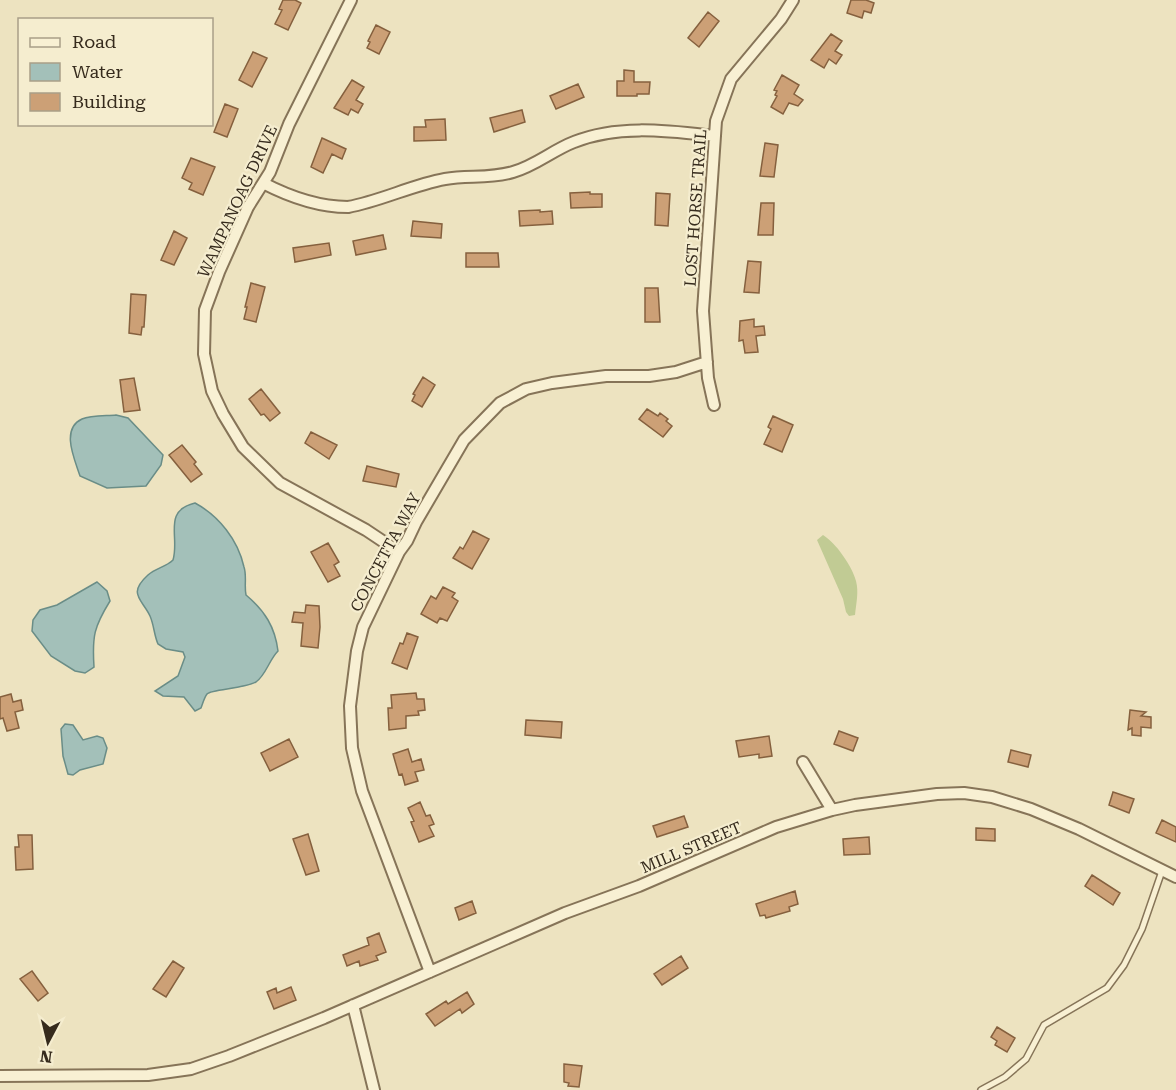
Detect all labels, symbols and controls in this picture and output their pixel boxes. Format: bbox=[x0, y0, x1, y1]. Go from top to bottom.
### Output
legend bbox=[18, 18, 213, 126]
text: Road bbox=[72, 31, 117, 52]
text: Water bbox=[72, 61, 123, 82]
text: Building bbox=[72, 91, 146, 112]
street label: WAMPANOAG DRIVE bbox=[194, 122, 281, 281]
street label: LOST HORSE TRAIL bbox=[681, 129, 710, 287]
street label: CONCETTA WAY bbox=[346, 490, 425, 615]
street label: MILL STREET bbox=[638, 818, 745, 877]
north arrow bbox=[18, 1012, 78, 1072]
text: N bbox=[39, 1046, 54, 1067]

